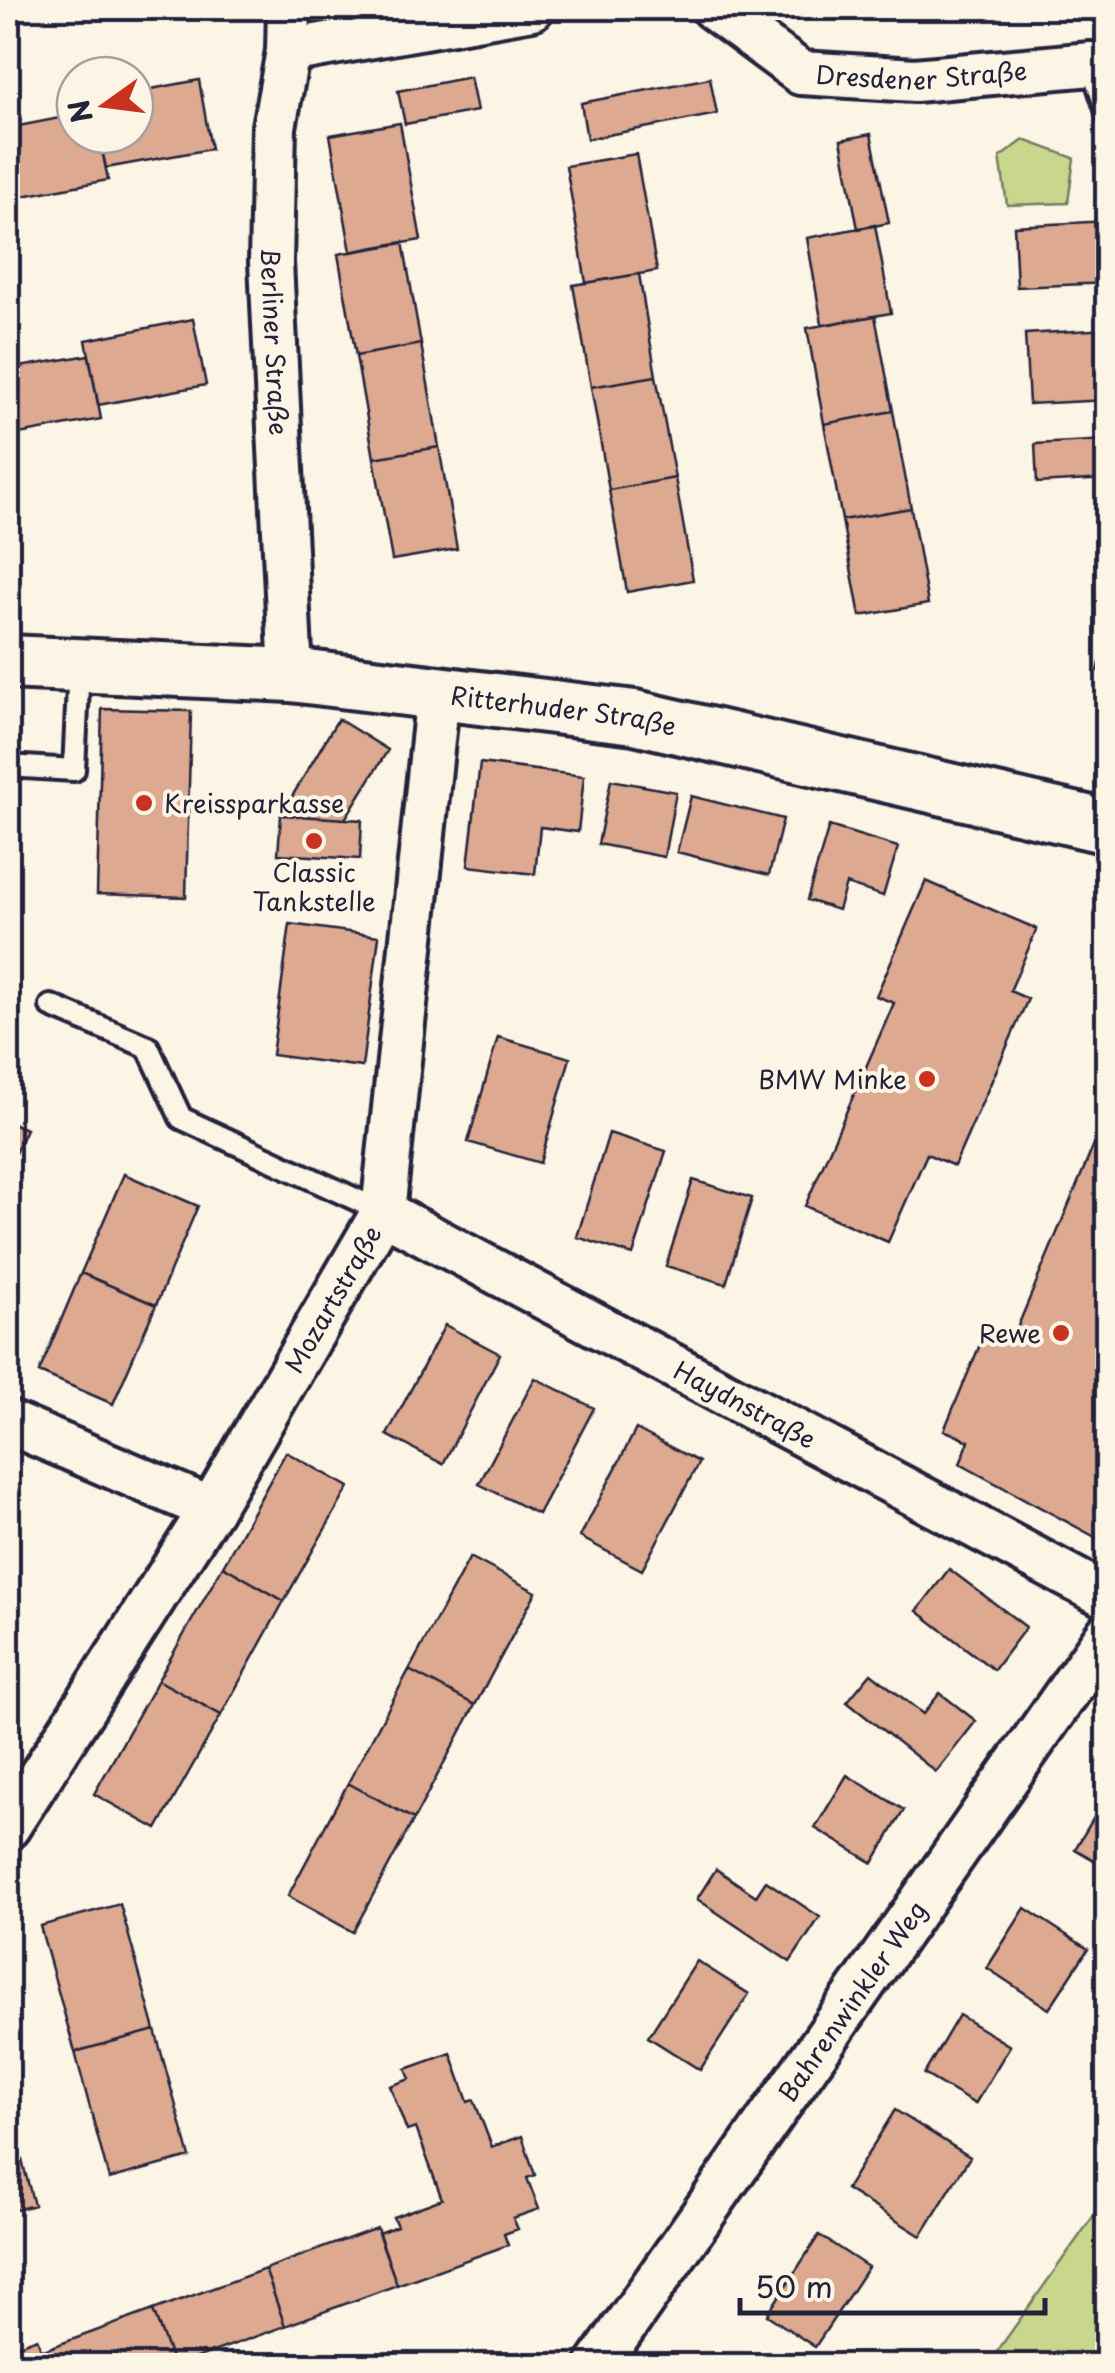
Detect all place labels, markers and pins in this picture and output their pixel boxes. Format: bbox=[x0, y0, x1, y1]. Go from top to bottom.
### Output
place label: Kreissparkasse bbox=[164, 784, 344, 822]
marker: Kreissparkasse bbox=[133, 792, 155, 814]
marker: Classic Tankstelle bbox=[303, 830, 325, 852]
place label: Classic Tankstelle bbox=[252, 853, 376, 920]
place label: BMW Minke bbox=[758, 1060, 907, 1098]
marker: BMW Minke bbox=[916, 1068, 938, 1090]
place label: Rewe bbox=[979, 1314, 1041, 1352]
marker: Rewe bbox=[1050, 1322, 1072, 1344]

